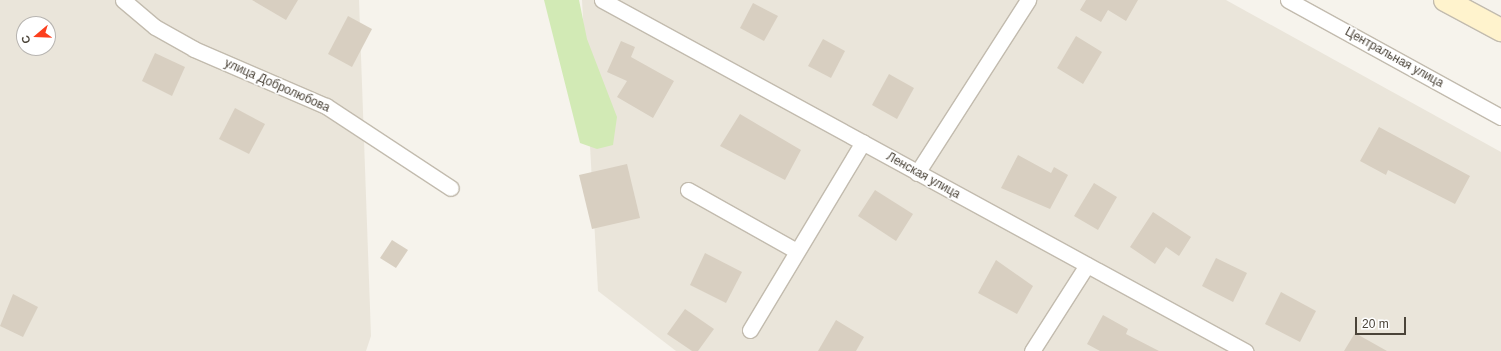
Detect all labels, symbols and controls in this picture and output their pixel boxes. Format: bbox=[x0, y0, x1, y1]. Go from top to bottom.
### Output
north arrow bbox=[16, 16, 56, 56]
street label: Центральная улица bbox=[1342, 25, 1446, 91]
text: С bbox=[19, 34, 33, 45]
street label: улица Добролюбова bbox=[222, 56, 332, 116]
street label: Ленская улица bbox=[884, 150, 962, 202]
scale bar bbox=[1357, 309, 1408, 335]
text: 20 m bbox=[1362, 317, 1389, 331]

